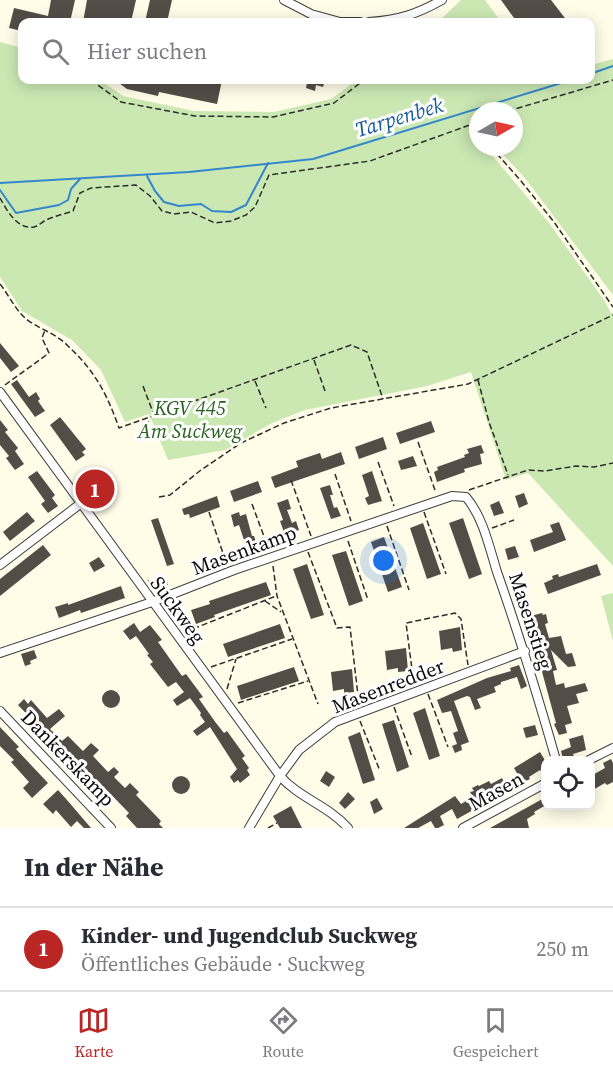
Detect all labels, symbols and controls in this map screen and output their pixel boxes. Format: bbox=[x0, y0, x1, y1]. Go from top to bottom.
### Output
search box bbox=[18, 18, 595, 84]
icon: search bbox=[39, 35, 72, 68]
text: Hier suchen bbox=[87, 36, 207, 66]
water label: Tarpenbek bbox=[352, 90, 447, 144]
north arrow bbox=[469, 102, 523, 156]
park label: KGV 445 Am Suckweg bbox=[137, 394, 244, 445]
pin: 1 bbox=[76, 466, 115, 512]
street label: Masenkamp bbox=[188, 518, 300, 582]
your location bbox=[369, 546, 398, 575]
street label: Masenstieg bbox=[502, 569, 560, 673]
street label: Suckweg bbox=[144, 570, 212, 650]
street label: Masenredder bbox=[328, 651, 449, 720]
street label: Dankerskamp bbox=[15, 704, 121, 812]
map controls bbox=[541, 756, 595, 810]
button: locate bbox=[541, 756, 595, 810]
street label: Masen bbox=[463, 764, 529, 818]
text: In der Nähe bbox=[24, 849, 164, 885]
text: Kinder- und Jugendclub Suckweg bbox=[81, 920, 417, 950]
text: 1 bbox=[38, 935, 49, 963]
text: 250 m bbox=[536, 935, 589, 963]
text: Öffentliches Gebäude · Suckweg bbox=[81, 950, 365, 978]
tab: Karte bbox=[74, 1004, 113, 1062]
tab: Route bbox=[262, 1004, 304, 1062]
tab: Gespeichert bbox=[453, 1004, 539, 1062]

